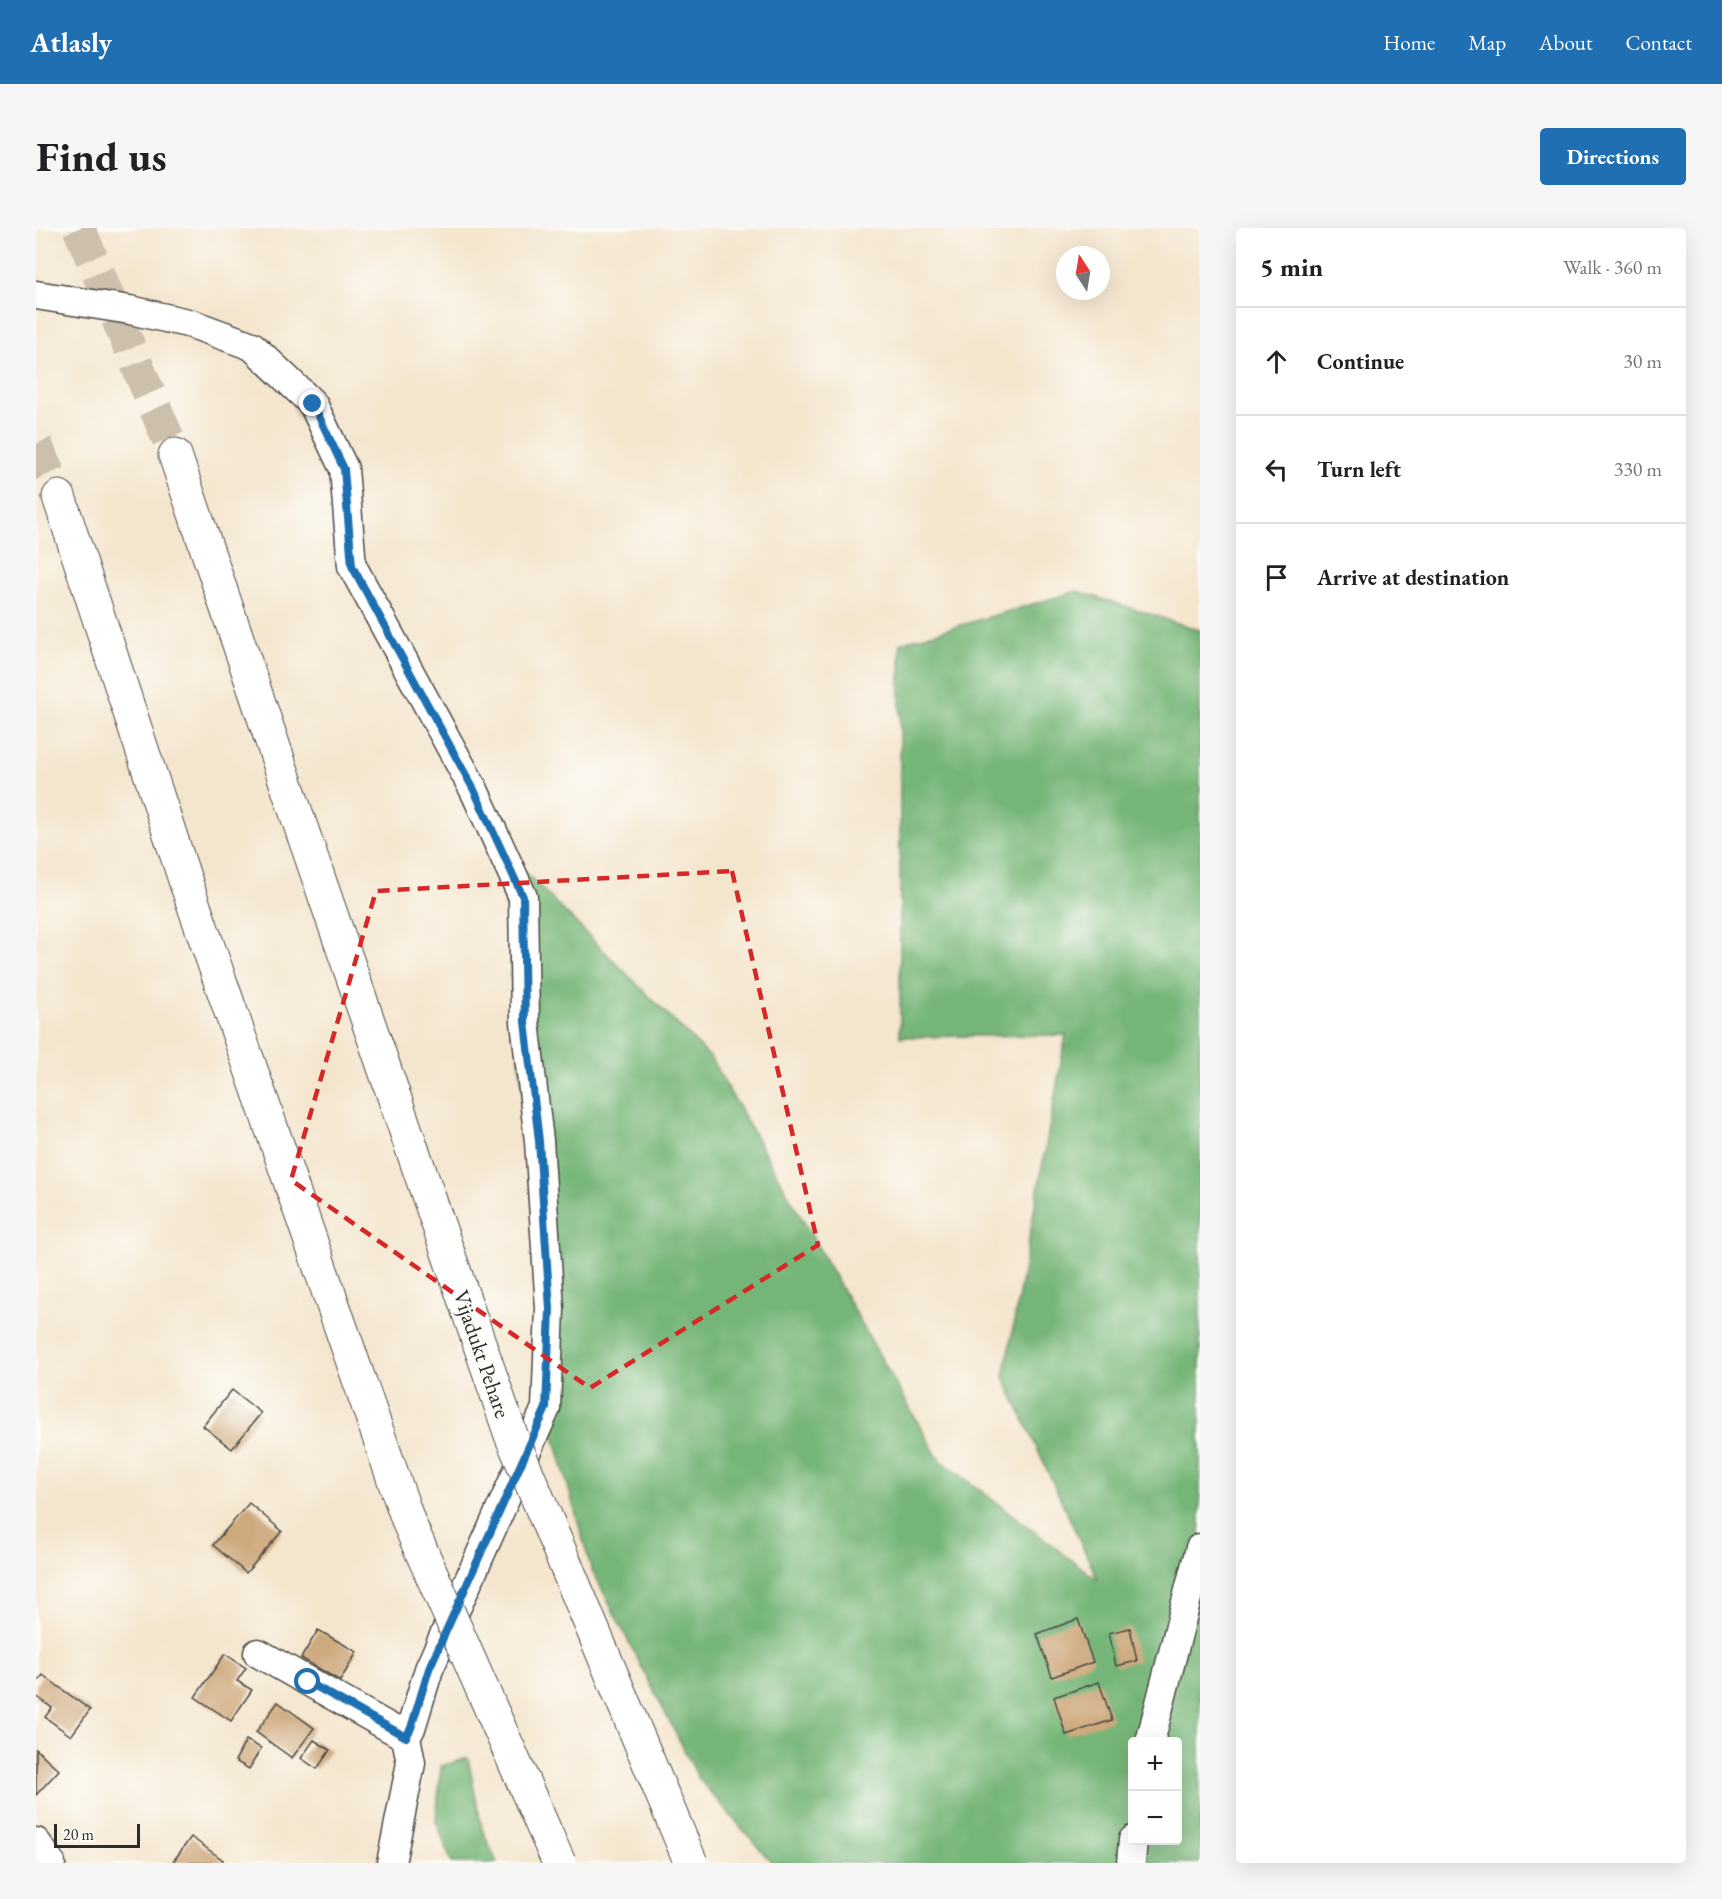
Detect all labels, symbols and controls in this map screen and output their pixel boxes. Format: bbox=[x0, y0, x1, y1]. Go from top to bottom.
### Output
text: Atlasly bbox=[30, 24, 112, 60]
text: Home bbox=[1383, 29, 1435, 56]
text: Map bbox=[1468, 29, 1506, 56]
text: About bbox=[1539, 29, 1592, 56]
text: Contact bbox=[1625, 29, 1692, 56]
button: Directions bbox=[1540, 128, 1686, 185]
text: Find us bbox=[36, 129, 167, 184]
north arrow bbox=[1056, 246, 1110, 300]
text: 5 min bbox=[1260, 250, 1323, 284]
text: Walk · 360 m bbox=[1563, 254, 1662, 280]
icon: ahead bbox=[1260, 345, 1293, 378]
text: Continue bbox=[1317, 347, 1404, 376]
text: 30 m bbox=[1623, 348, 1662, 374]
route end bbox=[299, 390, 325, 416]
icon: left bbox=[1260, 453, 1293, 486]
text: Turn left bbox=[1317, 455, 1401, 484]
text: 330 m bbox=[1614, 456, 1662, 482]
icon: arrive bbox=[1260, 561, 1293, 594]
text: Arrive at destination bbox=[1317, 563, 1509, 592]
street label: Vijadukt Pehare bbox=[447, 1286, 518, 1422]
route start bbox=[294, 1668, 320, 1694]
map controls bbox=[1128, 1737, 1182, 1845]
button: + bbox=[1128, 1737, 1182, 1791]
button: − bbox=[1128, 1791, 1182, 1845]
scale bar bbox=[54, 1821, 140, 1848]
text: 20 m bbox=[63, 1824, 94, 1845]

